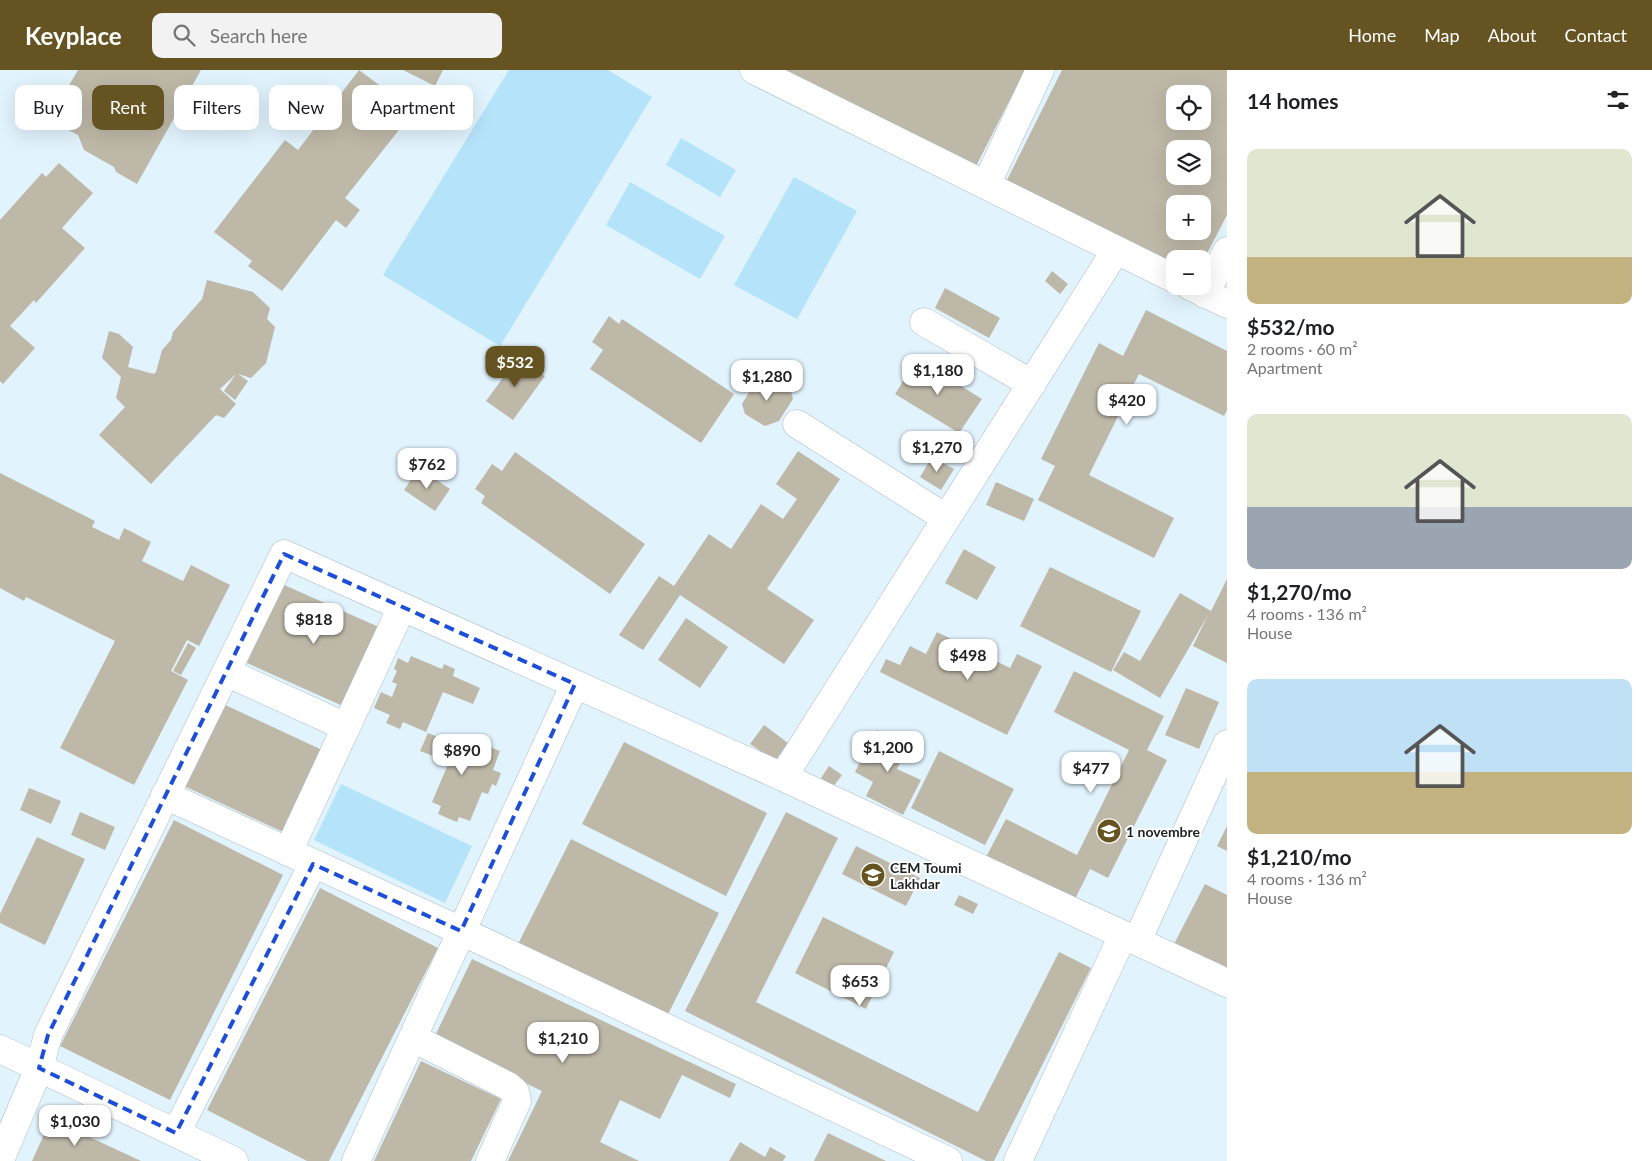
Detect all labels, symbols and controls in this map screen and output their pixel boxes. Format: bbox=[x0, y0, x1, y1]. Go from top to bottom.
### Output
search box bbox=[152, 13, 502, 58]
text: Keyplace bbox=[25, 21, 122, 50]
icon: search bbox=[170, 21, 198, 49]
text: Search here bbox=[210, 24, 308, 47]
text: Home bbox=[1348, 24, 1396, 46]
text: Map bbox=[1424, 24, 1460, 46]
text: About bbox=[1488, 24, 1537, 46]
text: Contact bbox=[1565, 24, 1627, 46]
chip: Buy bbox=[15, 85, 82, 130]
chip: Rent bbox=[92, 85, 164, 130]
chip: Filters bbox=[174, 85, 259, 130]
chip: New bbox=[269, 85, 342, 130]
chip: Apartment bbox=[352, 85, 473, 130]
map controls bbox=[1166, 85, 1211, 295]
button: locate bbox=[1166, 85, 1211, 130]
icon: filters bbox=[1604, 86, 1632, 114]
text: 14 homes bbox=[1247, 88, 1338, 113]
button: layers bbox=[1166, 140, 1211, 185]
icon: home bbox=[1395, 181, 1485, 271]
button: + bbox=[1166, 195, 1211, 240]
button: − bbox=[1166, 250, 1211, 295]
text: $532/mo bbox=[1247, 314, 1335, 339]
text: 2 rooms · 60 m² bbox=[1247, 339, 1358, 358]
pin: $532 bbox=[485, 346, 545, 388]
text: $532 bbox=[496, 352, 534, 371]
pin: $1,180 bbox=[897, 354, 979, 396]
text: Apartment bbox=[1247, 358, 1322, 377]
pin: $1,280 bbox=[726, 360, 808, 402]
text: $1,180 bbox=[913, 360, 963, 379]
text: $1,280 bbox=[742, 366, 792, 385]
pin: $420 bbox=[1097, 384, 1157, 426]
text: $420 bbox=[1108, 390, 1146, 409]
pin: $1,270 bbox=[896, 430, 978, 473]
text: $1,270 bbox=[912, 437, 962, 456]
icon: home bbox=[1395, 446, 1485, 536]
pin: $762 bbox=[397, 448, 457, 490]
text: $762 bbox=[408, 454, 446, 473]
text: $1,270/mo bbox=[1247, 579, 1352, 604]
pin: $818 bbox=[284, 602, 344, 645]
text: 4 rooms · 136 m² bbox=[1247, 604, 1367, 623]
text: $818 bbox=[295, 609, 333, 628]
text: House bbox=[1247, 623, 1292, 642]
pin: $498 bbox=[938, 638, 998, 681]
text: $498 bbox=[949, 645, 987, 664]
icon: home bbox=[1395, 711, 1485, 801]
pin: $1,200 bbox=[847, 730, 929, 773]
pin: $890 bbox=[432, 734, 492, 776]
text: $1,200 bbox=[863, 737, 913, 756]
text: $890 bbox=[443, 740, 481, 759]
pin: $477 bbox=[1061, 752, 1121, 794]
text: $477 bbox=[1072, 758, 1110, 777]
school or university icon: 1 novembre bbox=[1096, 818, 1122, 844]
place label: 1 novembre bbox=[1126, 823, 1201, 840]
text: $1,210/mo bbox=[1247, 844, 1352, 869]
place label: CEM Toumi Lakhdar bbox=[890, 859, 961, 892]
school or university icon: CEM Toumi Lakhdar bbox=[860, 862, 886, 888]
text: 4 rooms · 136 m² bbox=[1247, 869, 1367, 888]
text: House bbox=[1247, 888, 1292, 907]
pin: $653 bbox=[830, 964, 890, 1007]
text: $653 bbox=[841, 971, 879, 990]
pin: $1,210 bbox=[522, 1022, 604, 1064]
text: $1,210 bbox=[538, 1028, 588, 1047]
pin: $1,030 bbox=[34, 1104, 116, 1147]
text: $1,030 bbox=[50, 1111, 100, 1130]

